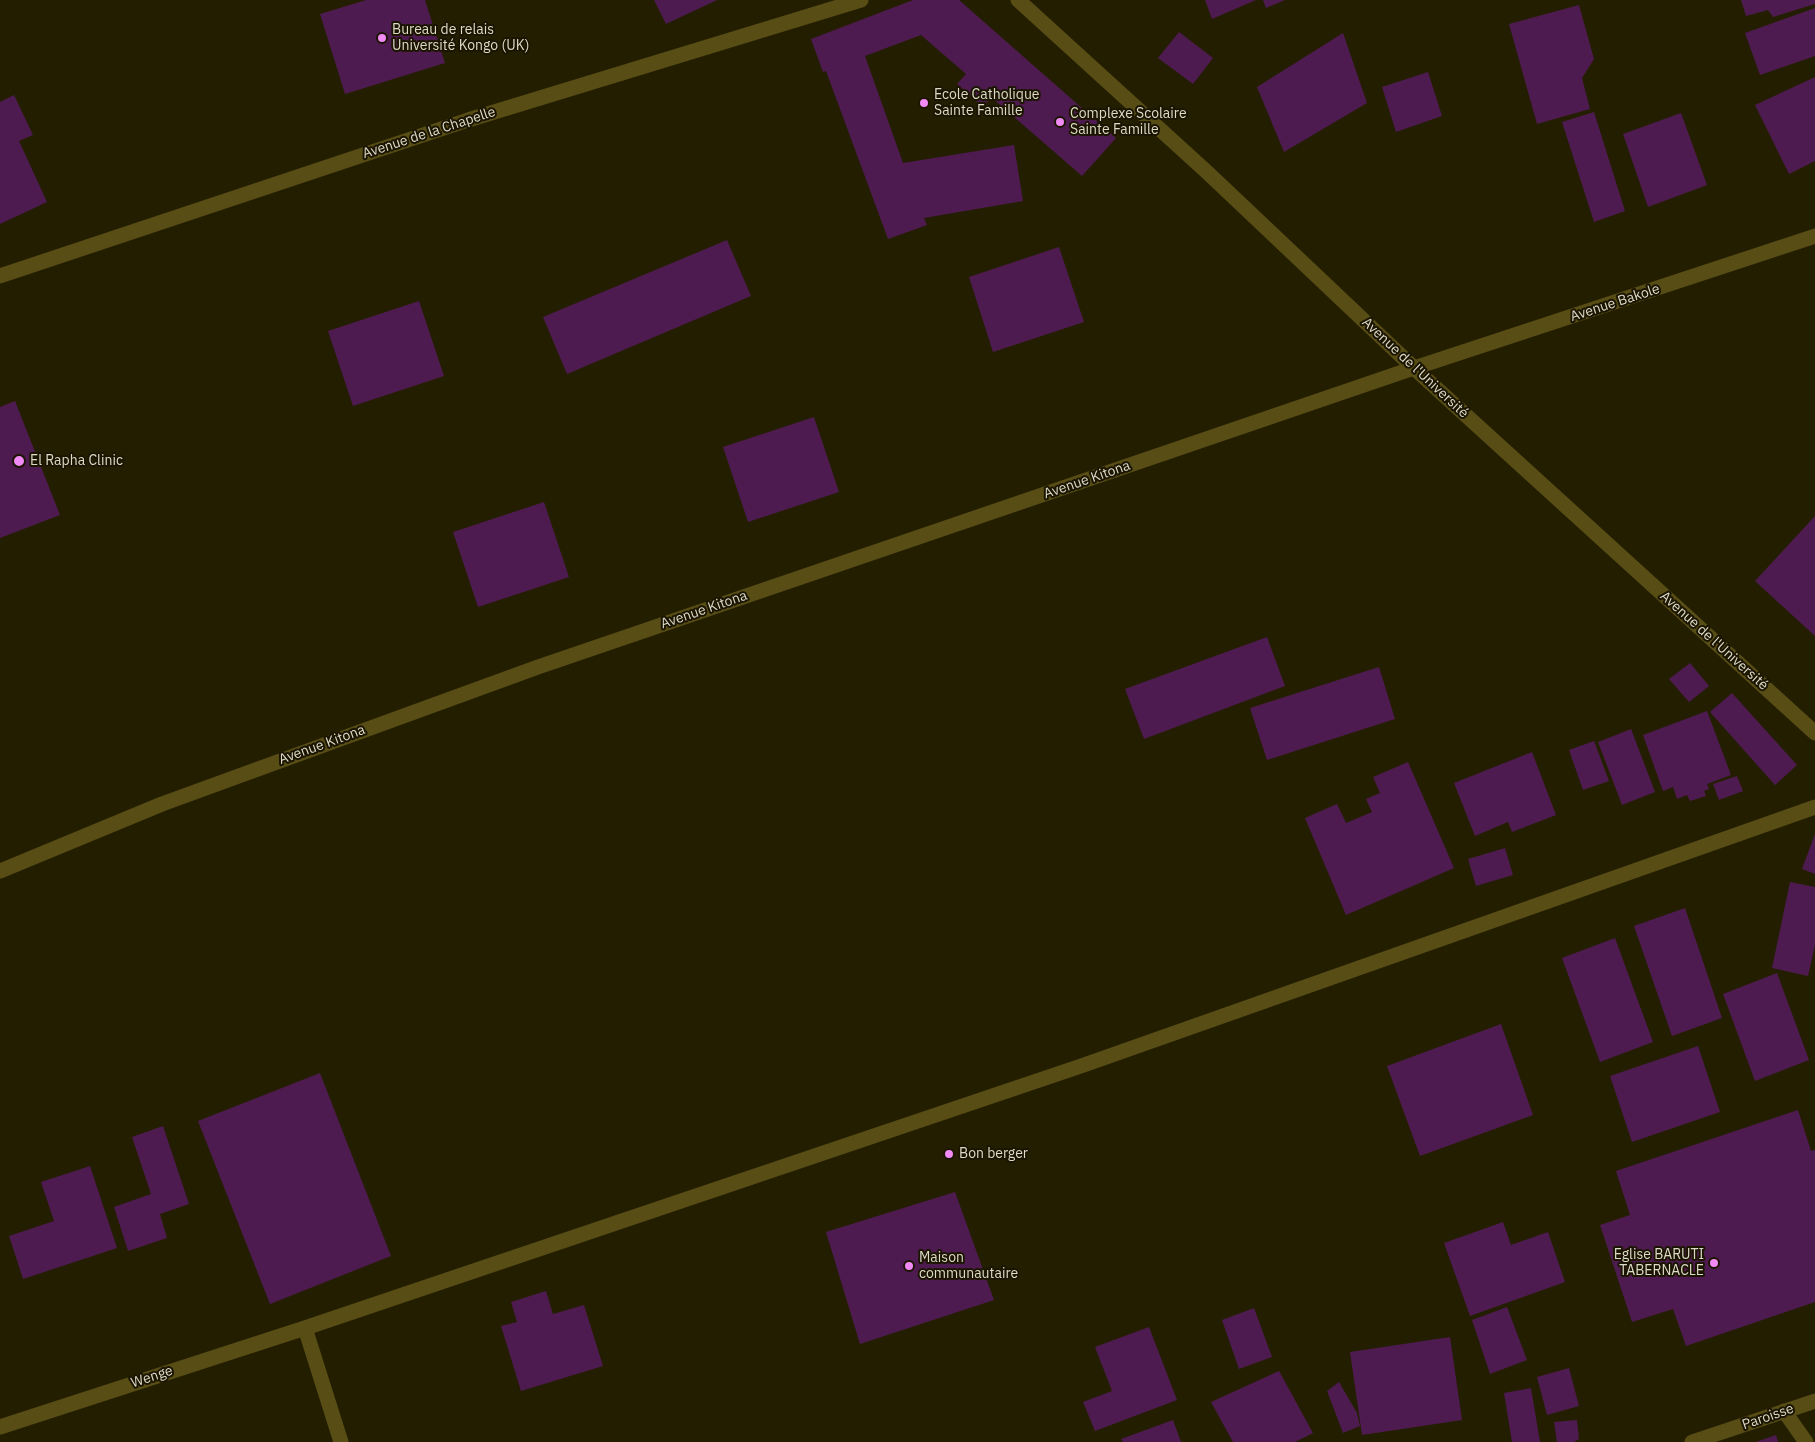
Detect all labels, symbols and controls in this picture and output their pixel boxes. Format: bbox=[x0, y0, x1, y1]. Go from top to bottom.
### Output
place label: Bureau de relais Université Kongo (UK) bbox=[392, 22, 529, 54]
marker: Bureau de relais Université Kongo (UK) bbox=[376, 32, 388, 44]
place label: Ecole Catholique Sainte Famille bbox=[934, 87, 1040, 120]
marker: Ecole Catholique Sainte Famille bbox=[918, 97, 930, 109]
street label: Avenue de la Chapelle bbox=[360, 104, 498, 162]
place label: Complexe Scolaire Sainte Famille bbox=[1070, 106, 1187, 138]
marker: Complexe Scolaire Sainte Famille bbox=[1054, 116, 1066, 128]
street label: Avenue Bakole bbox=[1568, 281, 1662, 325]
street label: Avenue de l'Université bbox=[1358, 314, 1472, 422]
place label: El Rapha Clinic bbox=[30, 453, 123, 469]
marker: El Rapha Clinic bbox=[12, 454, 26, 468]
street label: Avenue Kitona bbox=[1041, 457, 1133, 503]
street label: Avenue Kitona bbox=[658, 587, 750, 633]
street label: Avenue de l'Université bbox=[1656, 588, 1772, 694]
street label: Avenue Kitona bbox=[277, 722, 367, 768]
place label: Bon berger bbox=[959, 1146, 1028, 1162]
marker: Bon berger bbox=[943, 1148, 955, 1160]
place label: Eglise BARUTI TABERNACLE bbox=[1614, 1247, 1704, 1280]
place label: Maison communautaire bbox=[919, 1250, 1018, 1282]
marker: Eglise BARUTI TABERNACLE bbox=[1708, 1257, 1720, 1269]
marker: Maison communautaire bbox=[903, 1260, 915, 1272]
street label: Wenge bbox=[129, 1362, 175, 1392]
street label: Paroisse bbox=[1740, 1400, 1796, 1434]

